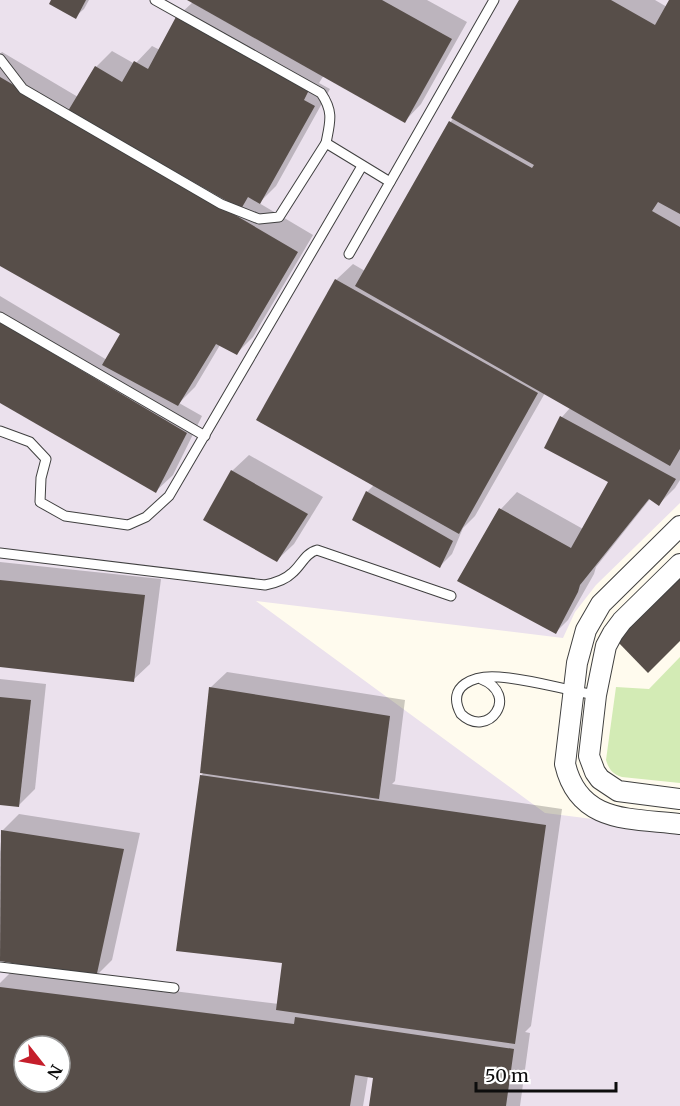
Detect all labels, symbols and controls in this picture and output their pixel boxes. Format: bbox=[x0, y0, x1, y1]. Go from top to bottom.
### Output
north arrow bbox=[12, 1034, 72, 1094]
scale bar bbox=[476, 1055, 616, 1093]
text: N bbox=[43, 1061, 67, 1083]
text: 50 m bbox=[485, 1064, 529, 1087]

